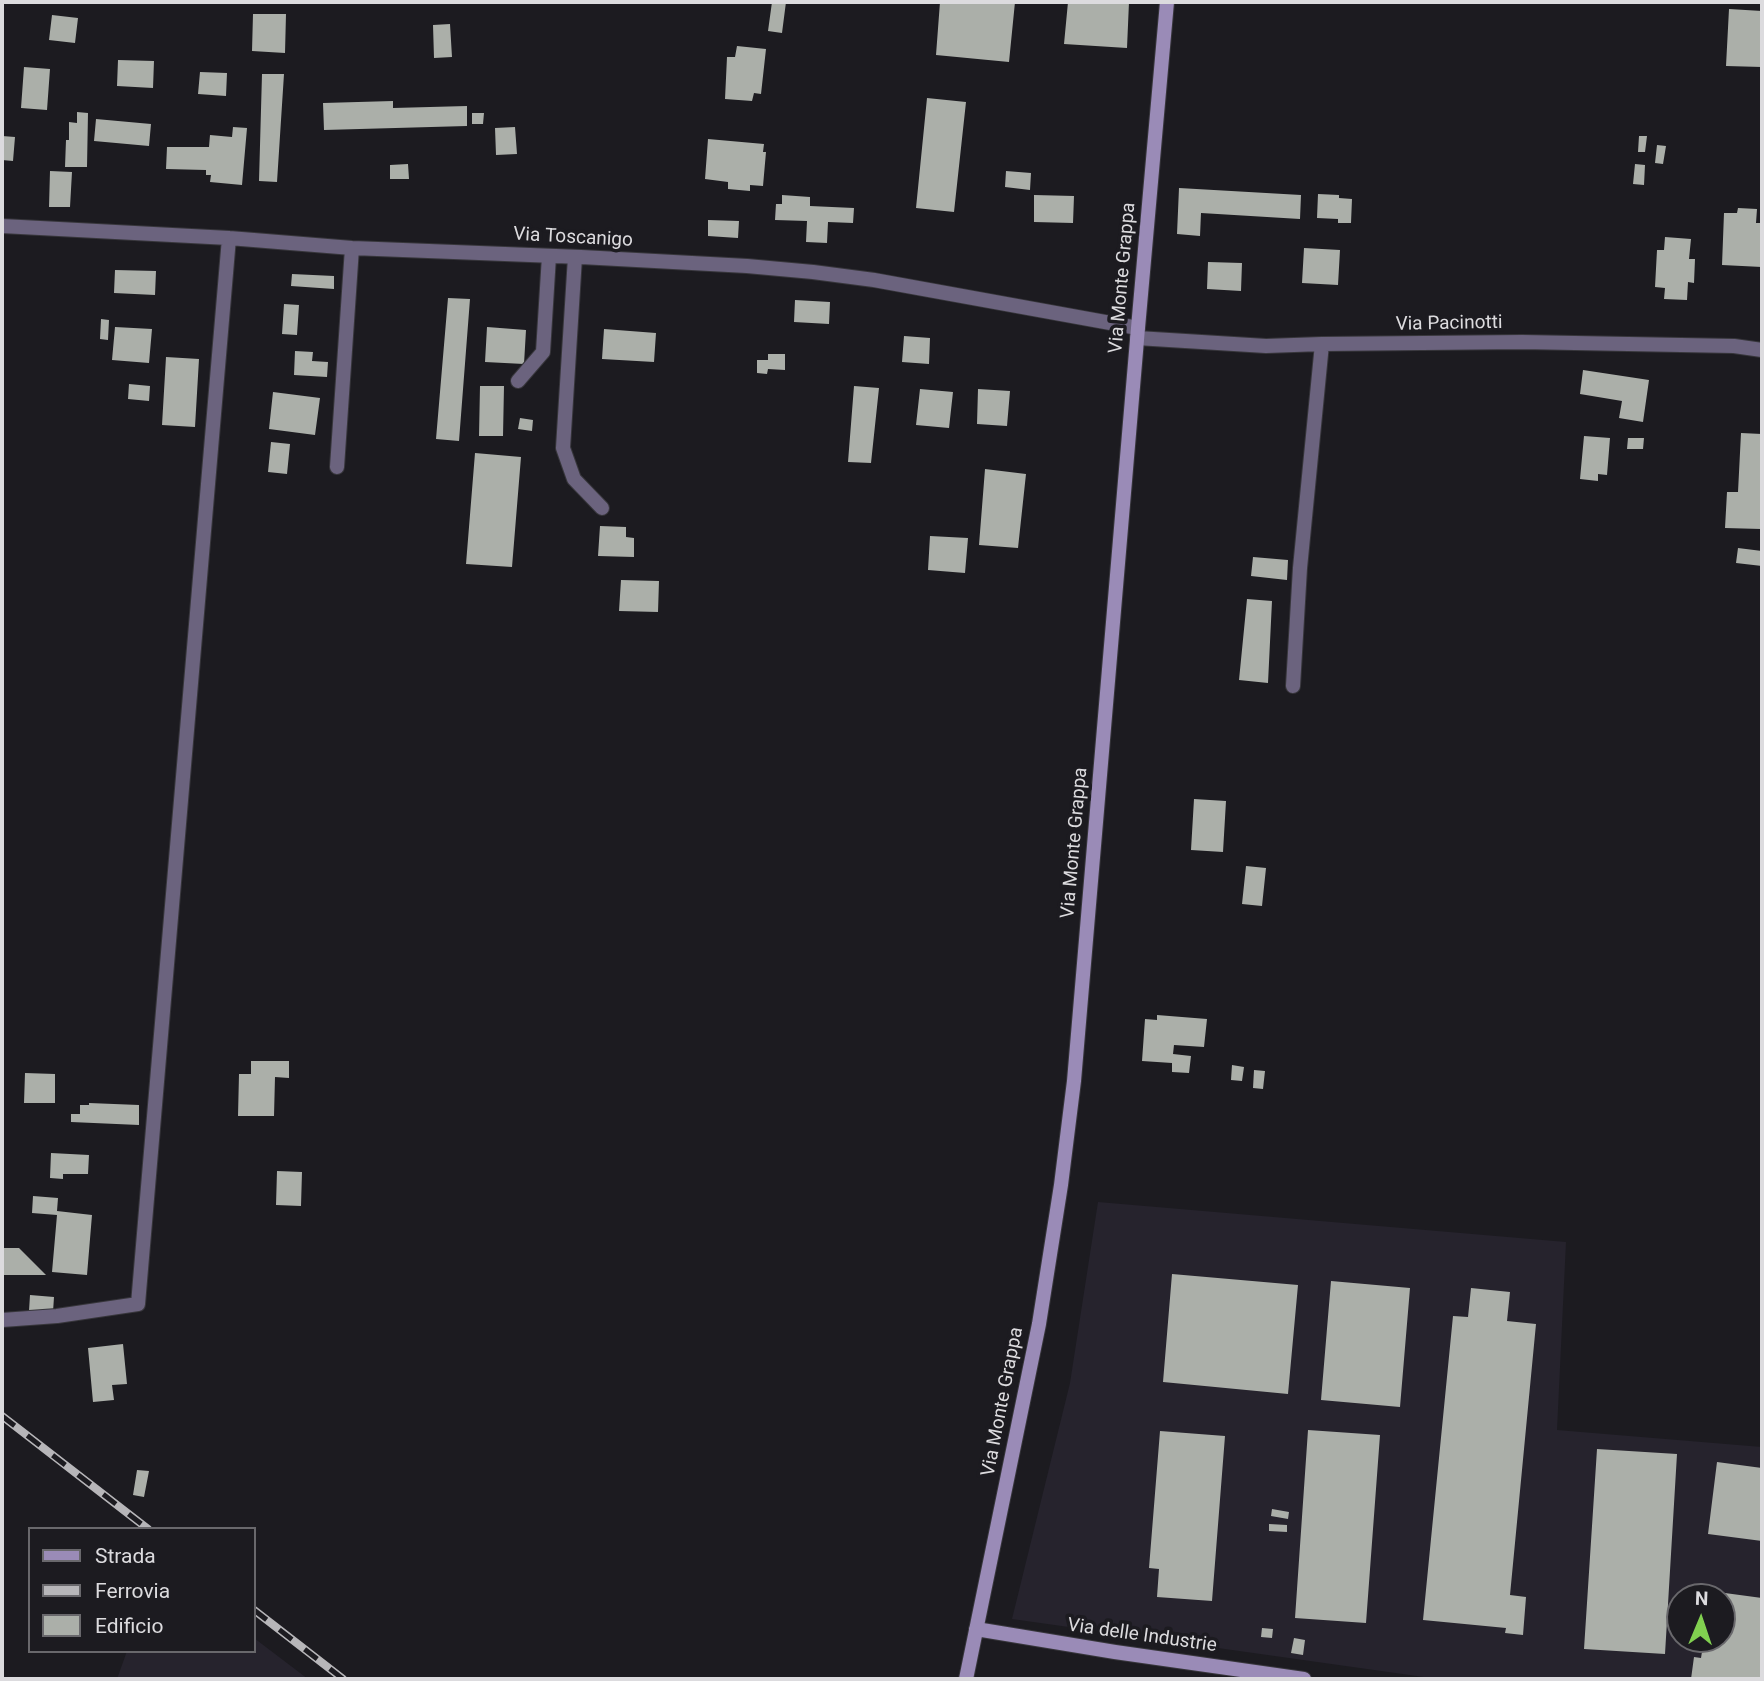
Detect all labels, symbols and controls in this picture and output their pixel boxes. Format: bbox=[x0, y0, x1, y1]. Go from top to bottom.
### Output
street label: Via Monte Grappa bbox=[1105, 201, 1141, 355]
street label: Via Toscanigo bbox=[513, 223, 633, 253]
street label: Via Pacinotti bbox=[1395, 312, 1503, 336]
street label: Via Monte Grappa bbox=[1057, 766, 1093, 920]
street label: Via Monte Grappa bbox=[977, 1325, 1029, 1479]
legend bbox=[28, 1527, 256, 1653]
text: Strada bbox=[95, 1544, 156, 1568]
text: Ferrovia bbox=[95, 1579, 170, 1603]
north arrow bbox=[1666, 1583, 1736, 1653]
text: N bbox=[1695, 1587, 1709, 1610]
text: Edificio bbox=[95, 1614, 163, 1638]
street label: Via delle Industrie bbox=[1066, 1614, 1218, 1658]

